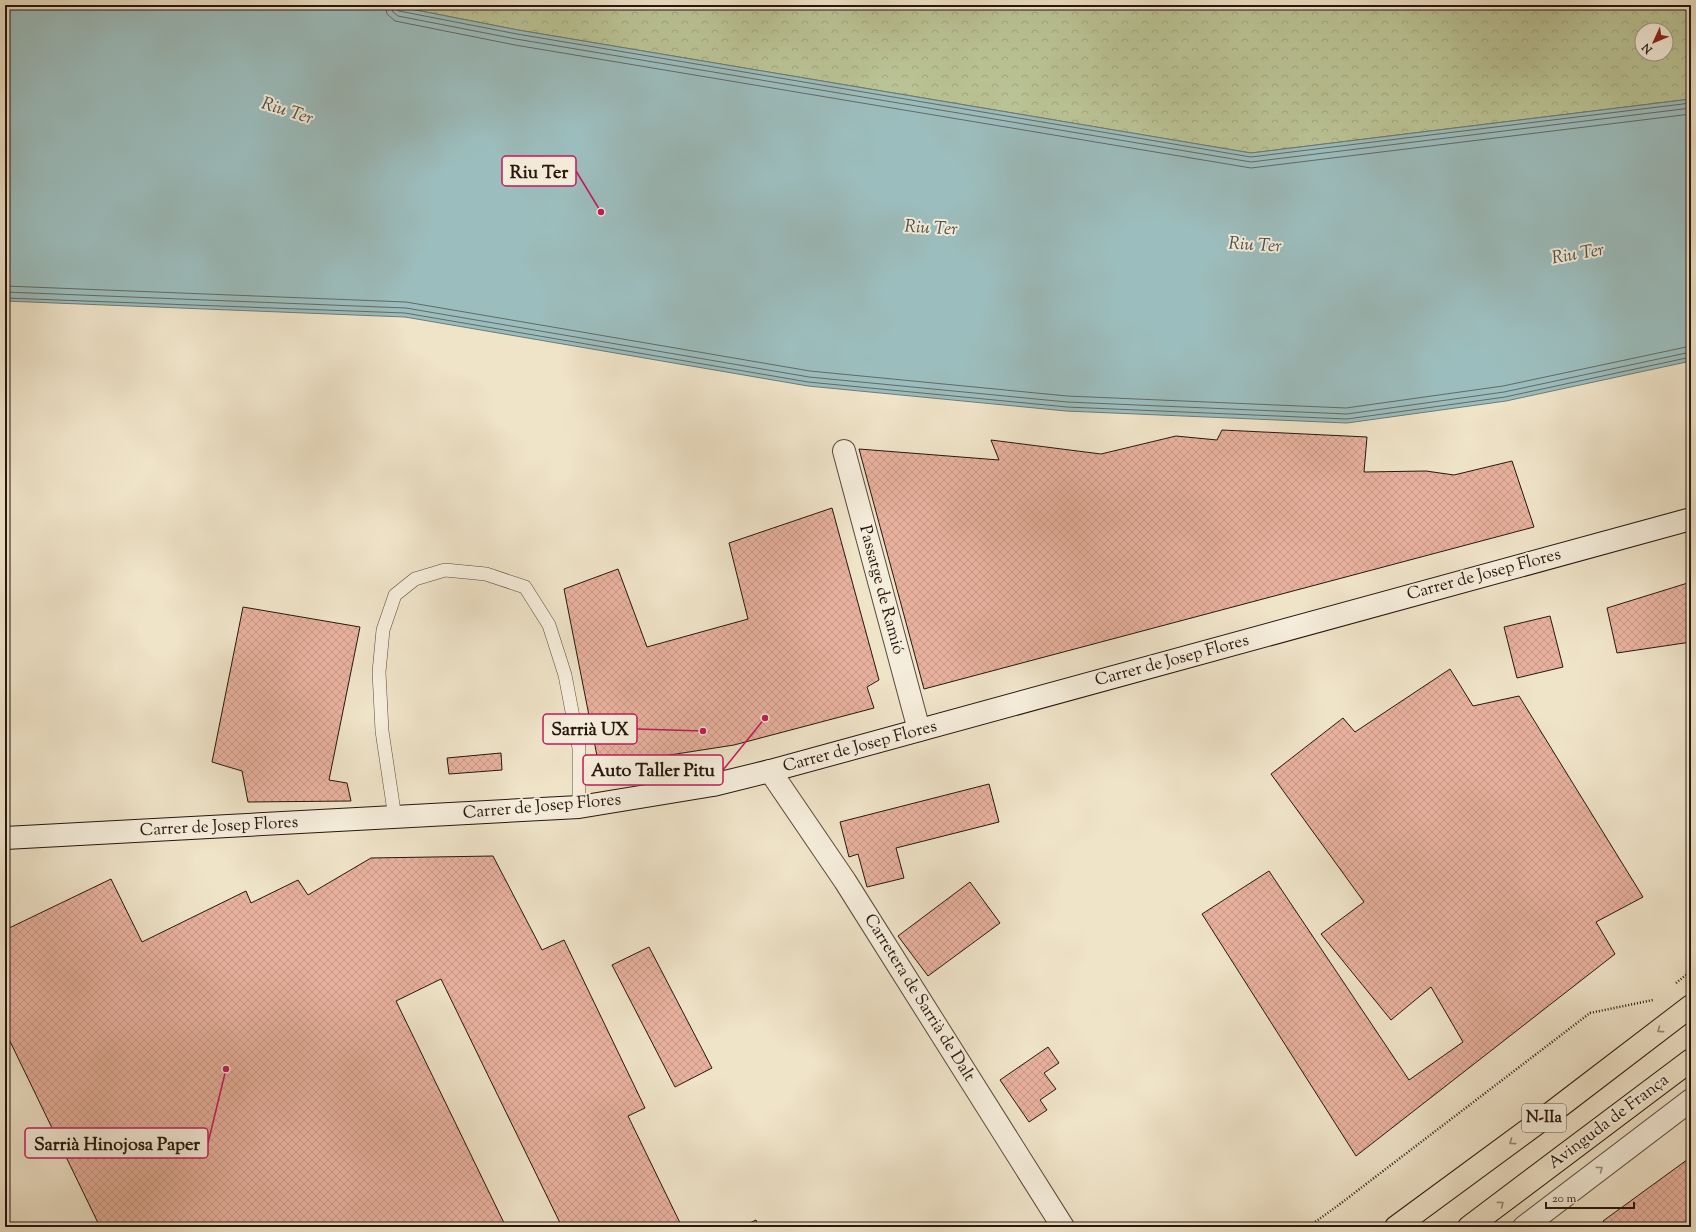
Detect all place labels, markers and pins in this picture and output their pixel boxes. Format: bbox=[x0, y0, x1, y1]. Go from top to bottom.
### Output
callout: Riu Ter bbox=[502, 156, 576, 186]
callout: Sarrià UX bbox=[543, 714, 637, 744]
callout: Auto Taller Pitu bbox=[583, 755, 723, 785]
callout: Sarrià Hinojosa Paper bbox=[25, 1128, 208, 1158]

